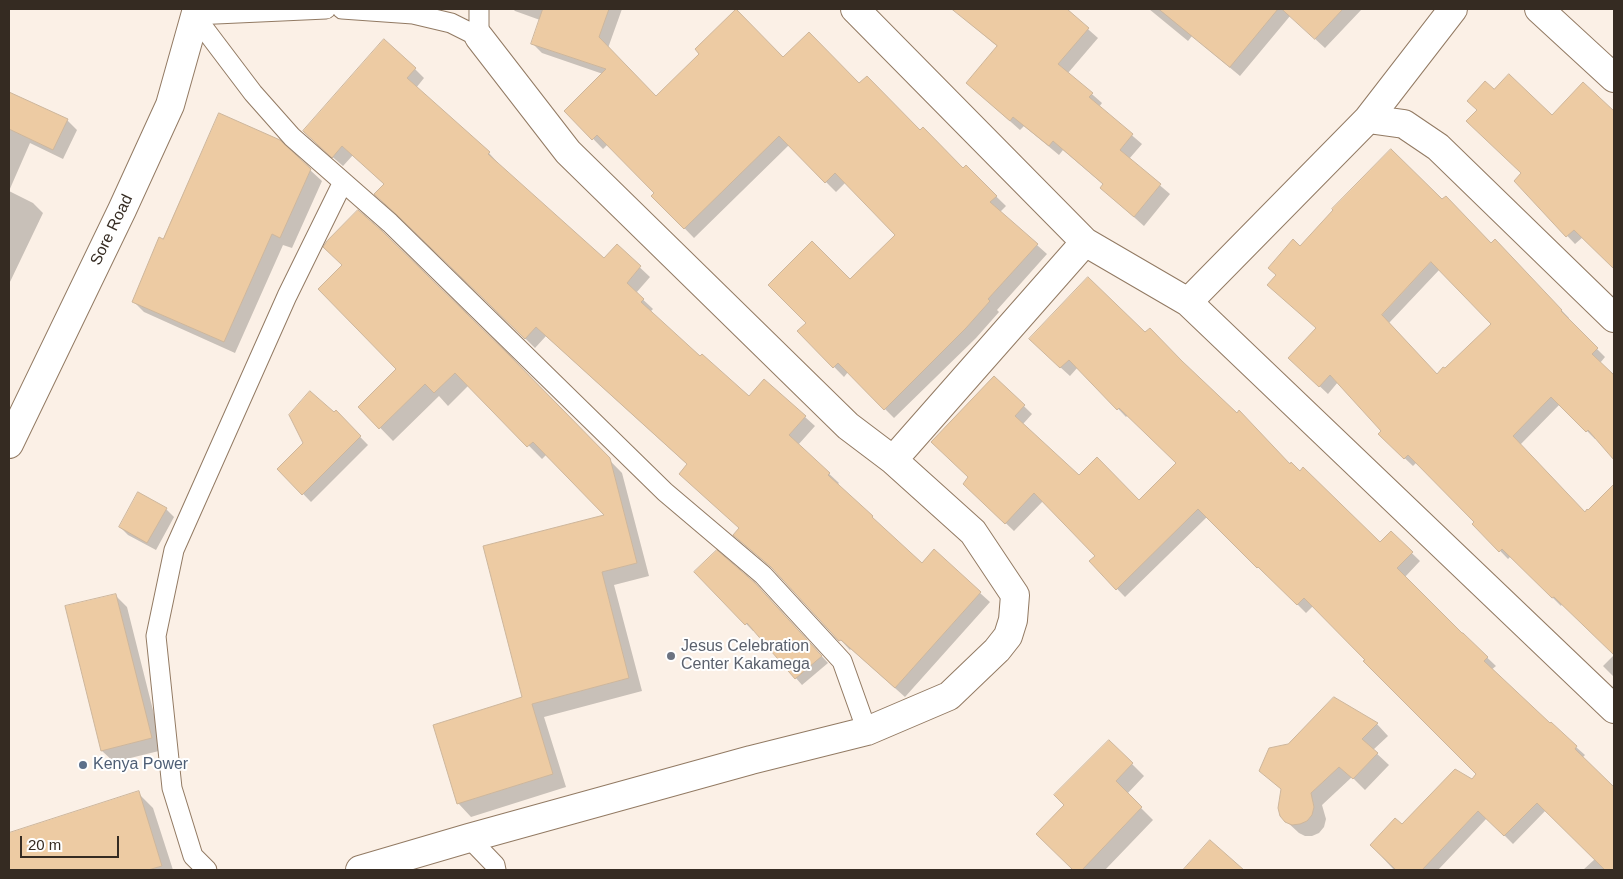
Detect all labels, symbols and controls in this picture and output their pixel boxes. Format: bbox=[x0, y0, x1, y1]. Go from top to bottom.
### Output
street label: Sore Road bbox=[87, 191, 137, 269]
place label: Jesus Celebration Center Kakamega bbox=[681, 637, 810, 675]
marker: Jesus Celebration Center Kakamega bbox=[665, 650, 677, 662]
place label: Kenya Power bbox=[93, 755, 188, 775]
marker: Kenya Power bbox=[77, 759, 89, 771]
scale bar bbox=[22, 826, 121, 858]
text: 20 m bbox=[28, 836, 61, 853]

